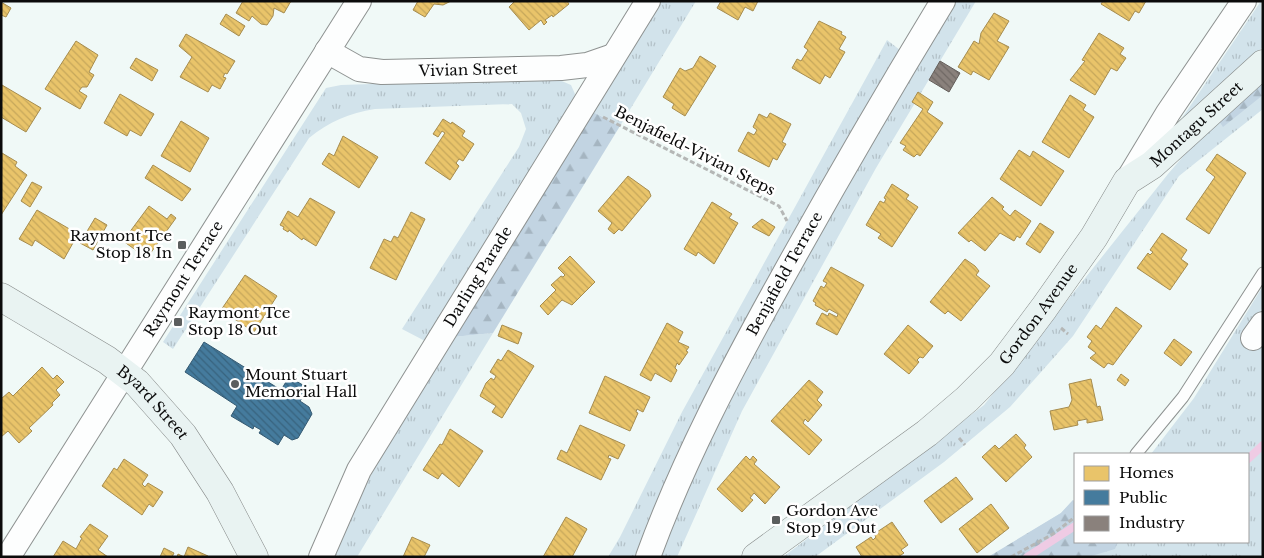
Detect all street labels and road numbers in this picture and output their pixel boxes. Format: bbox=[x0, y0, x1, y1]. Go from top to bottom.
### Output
street label: Vivian Street bbox=[417, 59, 518, 80]
street label: Montagu Street bbox=[1146, 77, 1247, 171]
street label: Benjafield-Vivian Steps bbox=[612, 102, 779, 199]
street label: Benjafield Terrace bbox=[742, 208, 826, 339]
street label: Raymont Terrace bbox=[140, 217, 227, 340]
street label: Darling Parade bbox=[439, 223, 516, 330]
street label: Gordon Avenue bbox=[995, 259, 1081, 368]
street label: Byard Street bbox=[113, 361, 193, 443]

